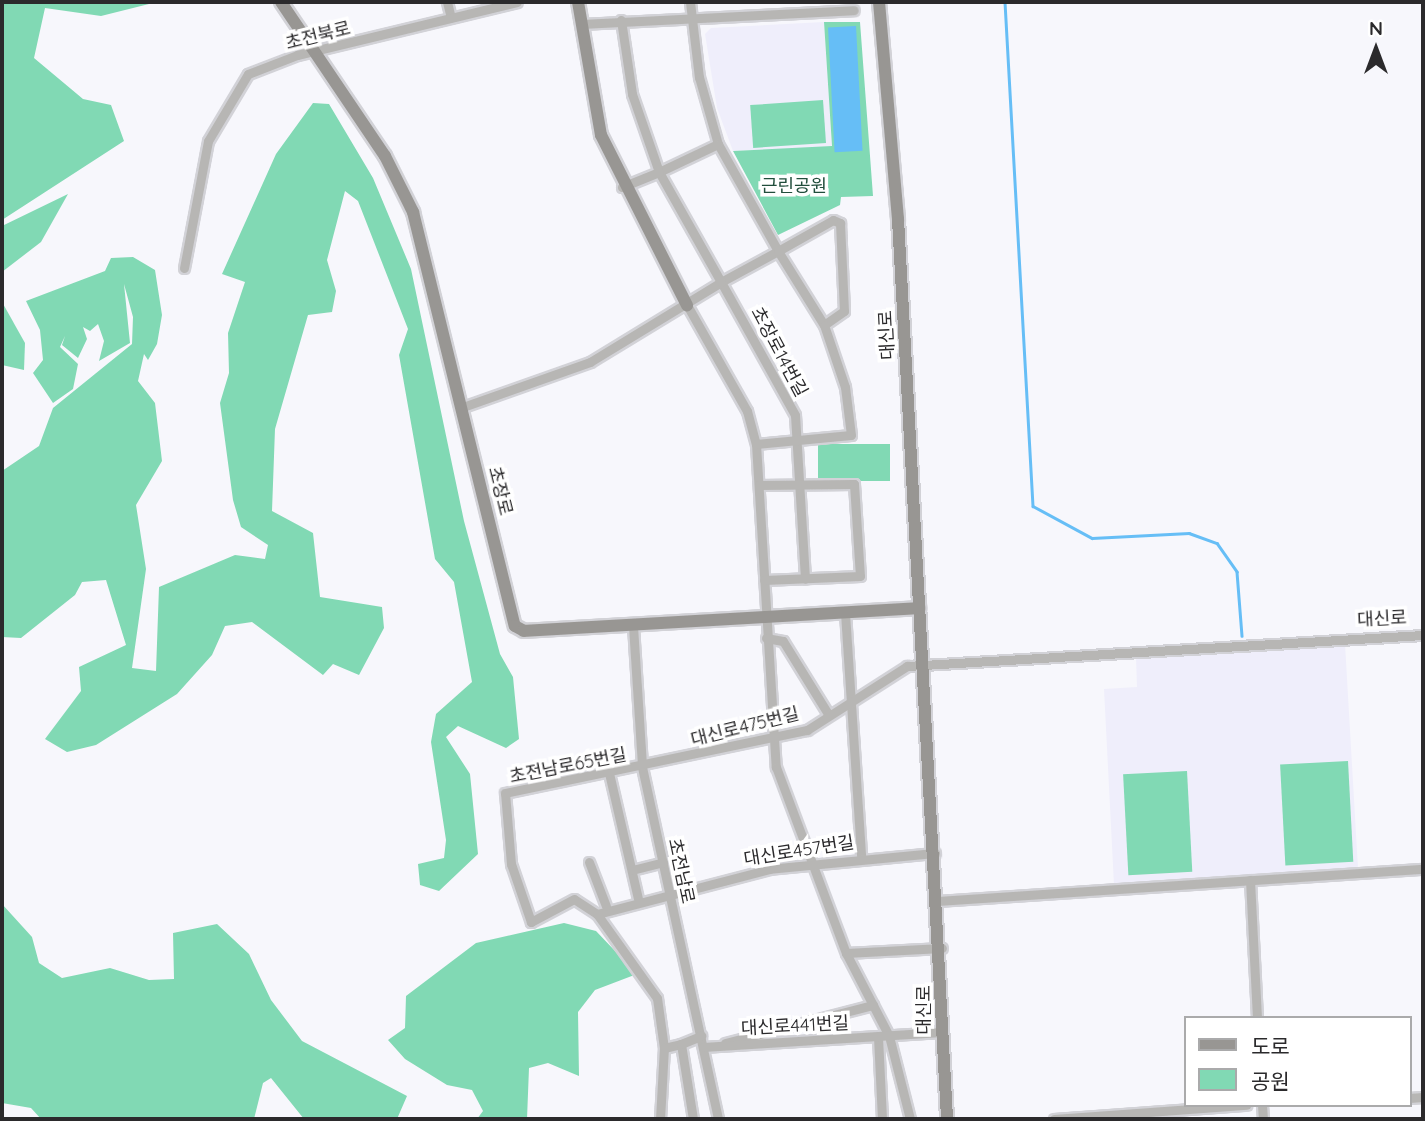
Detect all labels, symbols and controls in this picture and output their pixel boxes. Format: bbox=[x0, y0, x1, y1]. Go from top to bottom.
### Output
north arrow bbox=[1341, 14, 1411, 84]
text: N bbox=[1369, 16, 1383, 40]
street label: 초전북로 bbox=[283, 18, 353, 54]
park label: 근린공원 bbox=[761, 175, 827, 197]
street label: 초장로14번길 bbox=[746, 303, 812, 401]
street label: 대신로 bbox=[875, 310, 899, 360]
street label: 초장로 bbox=[484, 464, 516, 518]
street label: 대신로 bbox=[1357, 607, 1407, 631]
street label: 대신로475번길 bbox=[689, 703, 801, 751]
street label: 초전남로65번길 bbox=[508, 744, 628, 788]
street label: 대신로457번길 bbox=[742, 832, 856, 870]
street label: 초전남로 bbox=[664, 836, 698, 906]
street label: 대신로 bbox=[913, 985, 935, 1035]
street label: 대신로441번길 bbox=[740, 1012, 850, 1040]
legend bbox=[1184, 1016, 1411, 1107]
text: 도로 bbox=[1251, 1033, 1290, 1059]
text: 공원 bbox=[1251, 1068, 1290, 1094]

